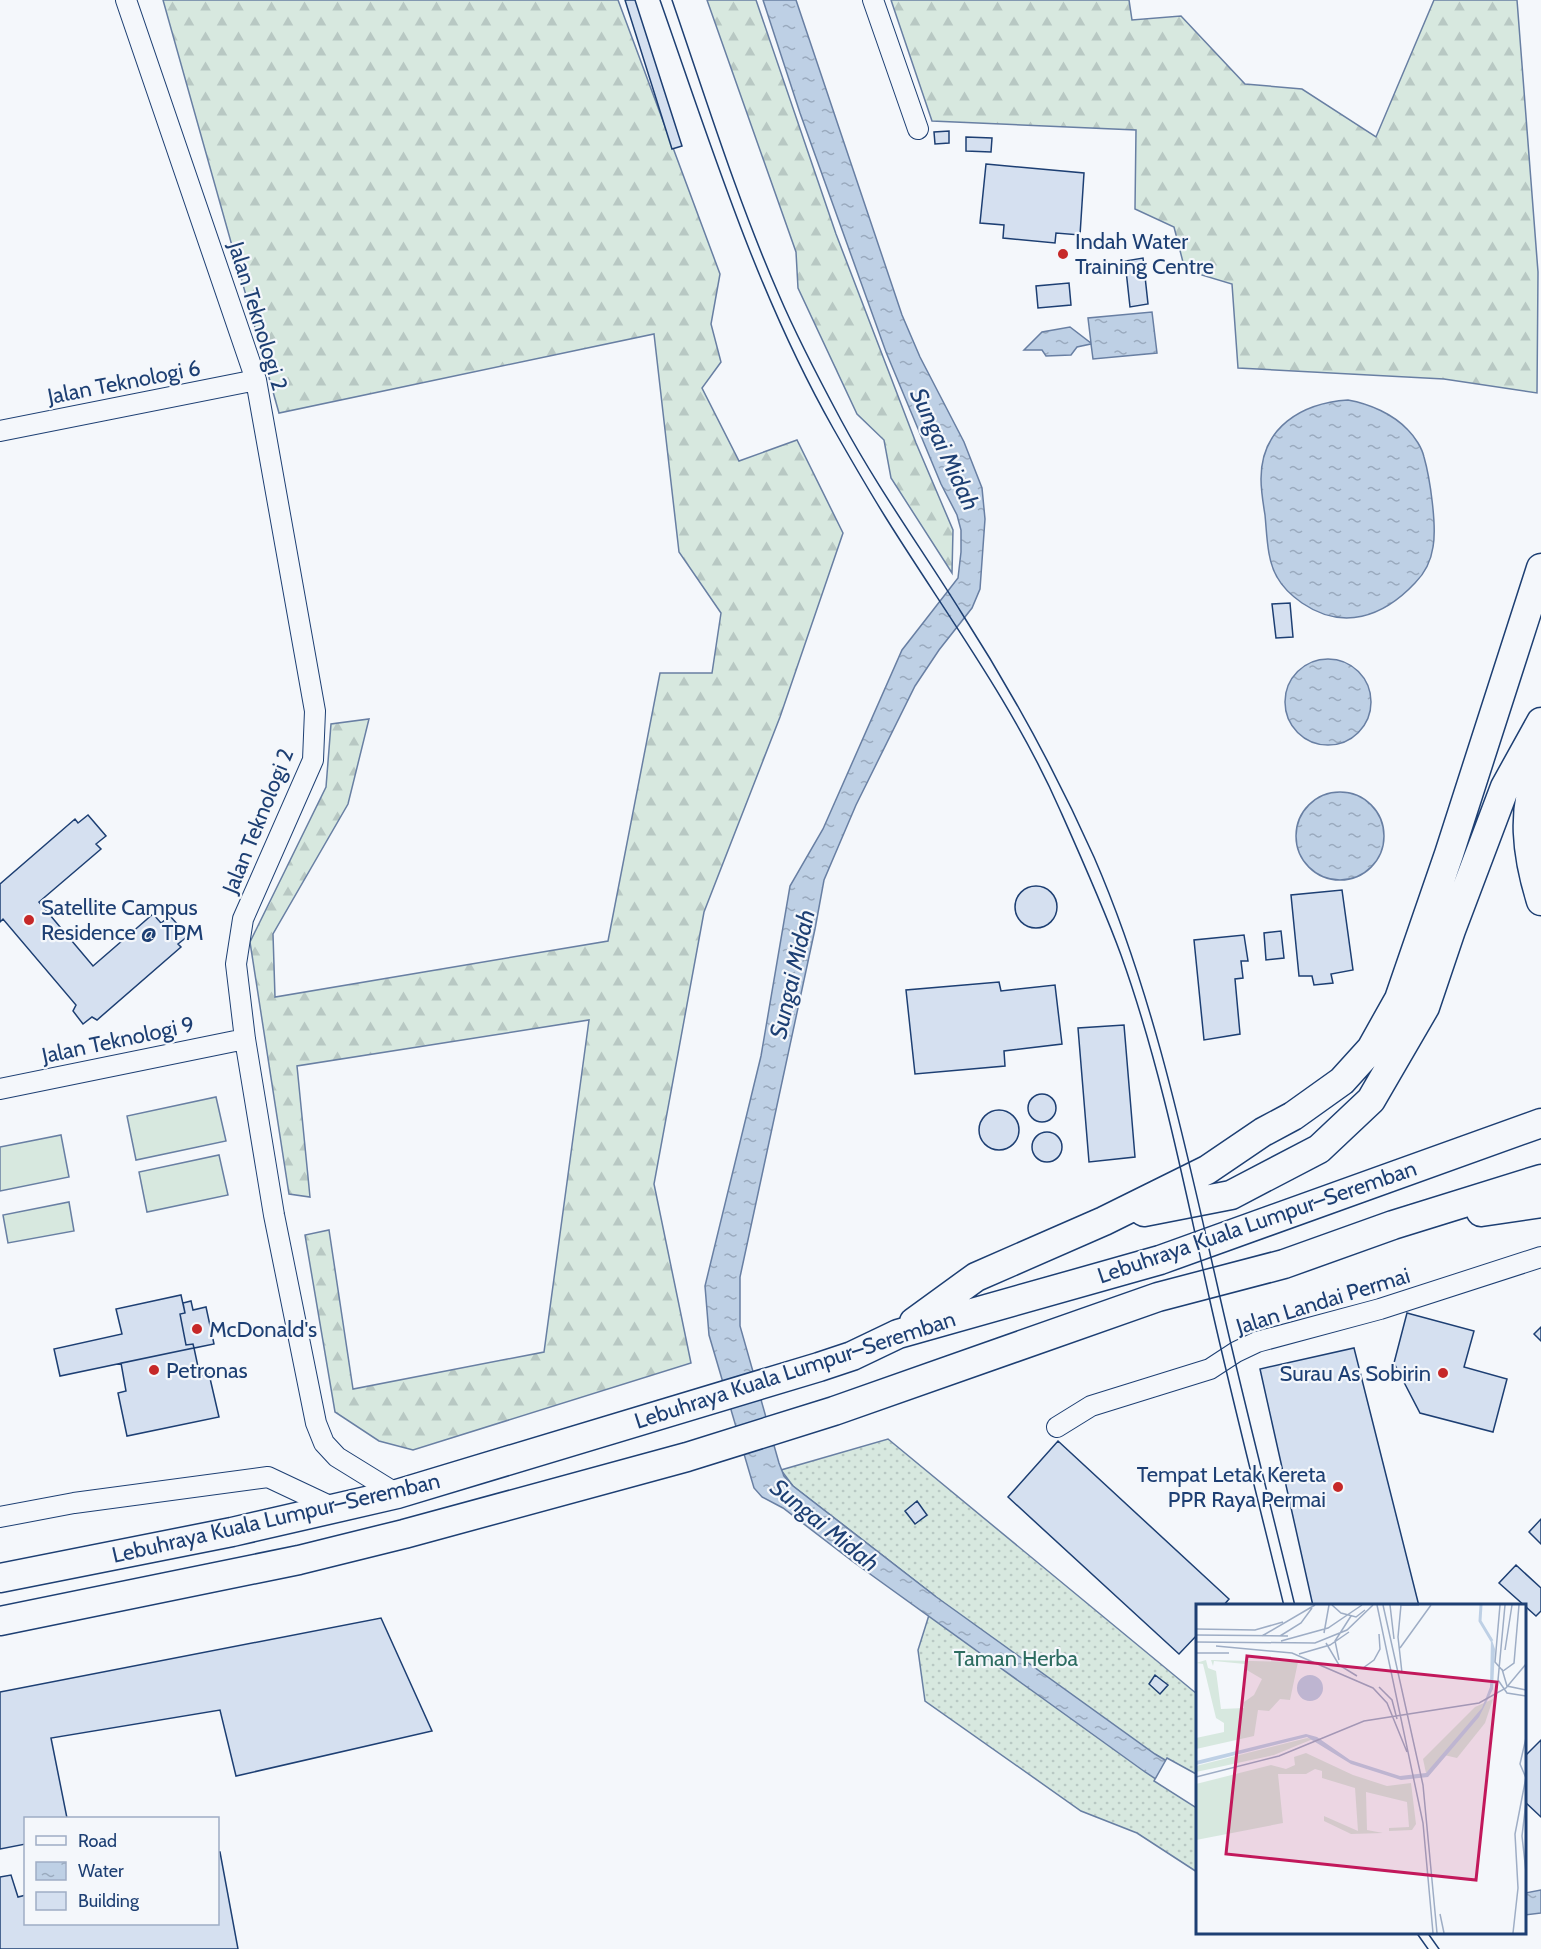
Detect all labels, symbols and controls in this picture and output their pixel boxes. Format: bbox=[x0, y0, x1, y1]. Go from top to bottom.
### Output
place label: Indah Water Training Centre bbox=[1075, 228, 1214, 280]
street label: Jalan Teknologi 2 bbox=[222, 237, 293, 394]
marker: Indah Water Training Centre bbox=[1056, 247, 1070, 261]
street label: Jalan Teknologi 6 bbox=[44, 354, 203, 410]
water label: Sungai Midah bbox=[904, 383, 986, 515]
street label: Jalan Teknologi 2 bbox=[216, 744, 299, 898]
place label: Satellite Campus Residence @ TPM bbox=[41, 894, 204, 946]
water label: Sungai Midah bbox=[763, 907, 821, 1041]
marker: Satellite Campus Residence @ TPM bbox=[22, 913, 36, 927]
street label: Jalan Teknologi 9 bbox=[38, 1011, 197, 1070]
street label: Lebuhraya Kuala Lumpur–Seremban bbox=[1094, 1155, 1420, 1289]
street label: Jalan Landai Permai bbox=[1232, 1262, 1413, 1341]
street label: Lebuhraya Kuala Lumpur–Seremban bbox=[631, 1305, 959, 1435]
place label: McDonald's bbox=[209, 1316, 317, 1343]
marker: McDonald's bbox=[190, 1322, 204, 1336]
place label: Petronas bbox=[166, 1357, 248, 1384]
place label: Surau As Sobirin bbox=[1280, 1360, 1431, 1387]
marker: Petronas bbox=[147, 1363, 161, 1377]
marker: Surau As Sobirin bbox=[1436, 1366, 1450, 1380]
place label: Tempat Letak Kereta PPR Raya Permai bbox=[1137, 1461, 1326, 1513]
street label: Lebuhraya Kuala Lumpur–Seremban bbox=[109, 1467, 443, 1569]
water label: Sungai Midah bbox=[765, 1472, 885, 1578]
marker: Tempat Letak Kereta PPR Raya Permai bbox=[1331, 1480, 1345, 1494]
inset map bbox=[1196, 1604, 1526, 1934]
park label: Taman Herba bbox=[954, 1645, 1079, 1672]
legend bbox=[24, 1817, 219, 1925]
text: Road bbox=[78, 1830, 117, 1852]
text: Water bbox=[78, 1860, 124, 1882]
text: Building bbox=[78, 1890, 140, 1912]

